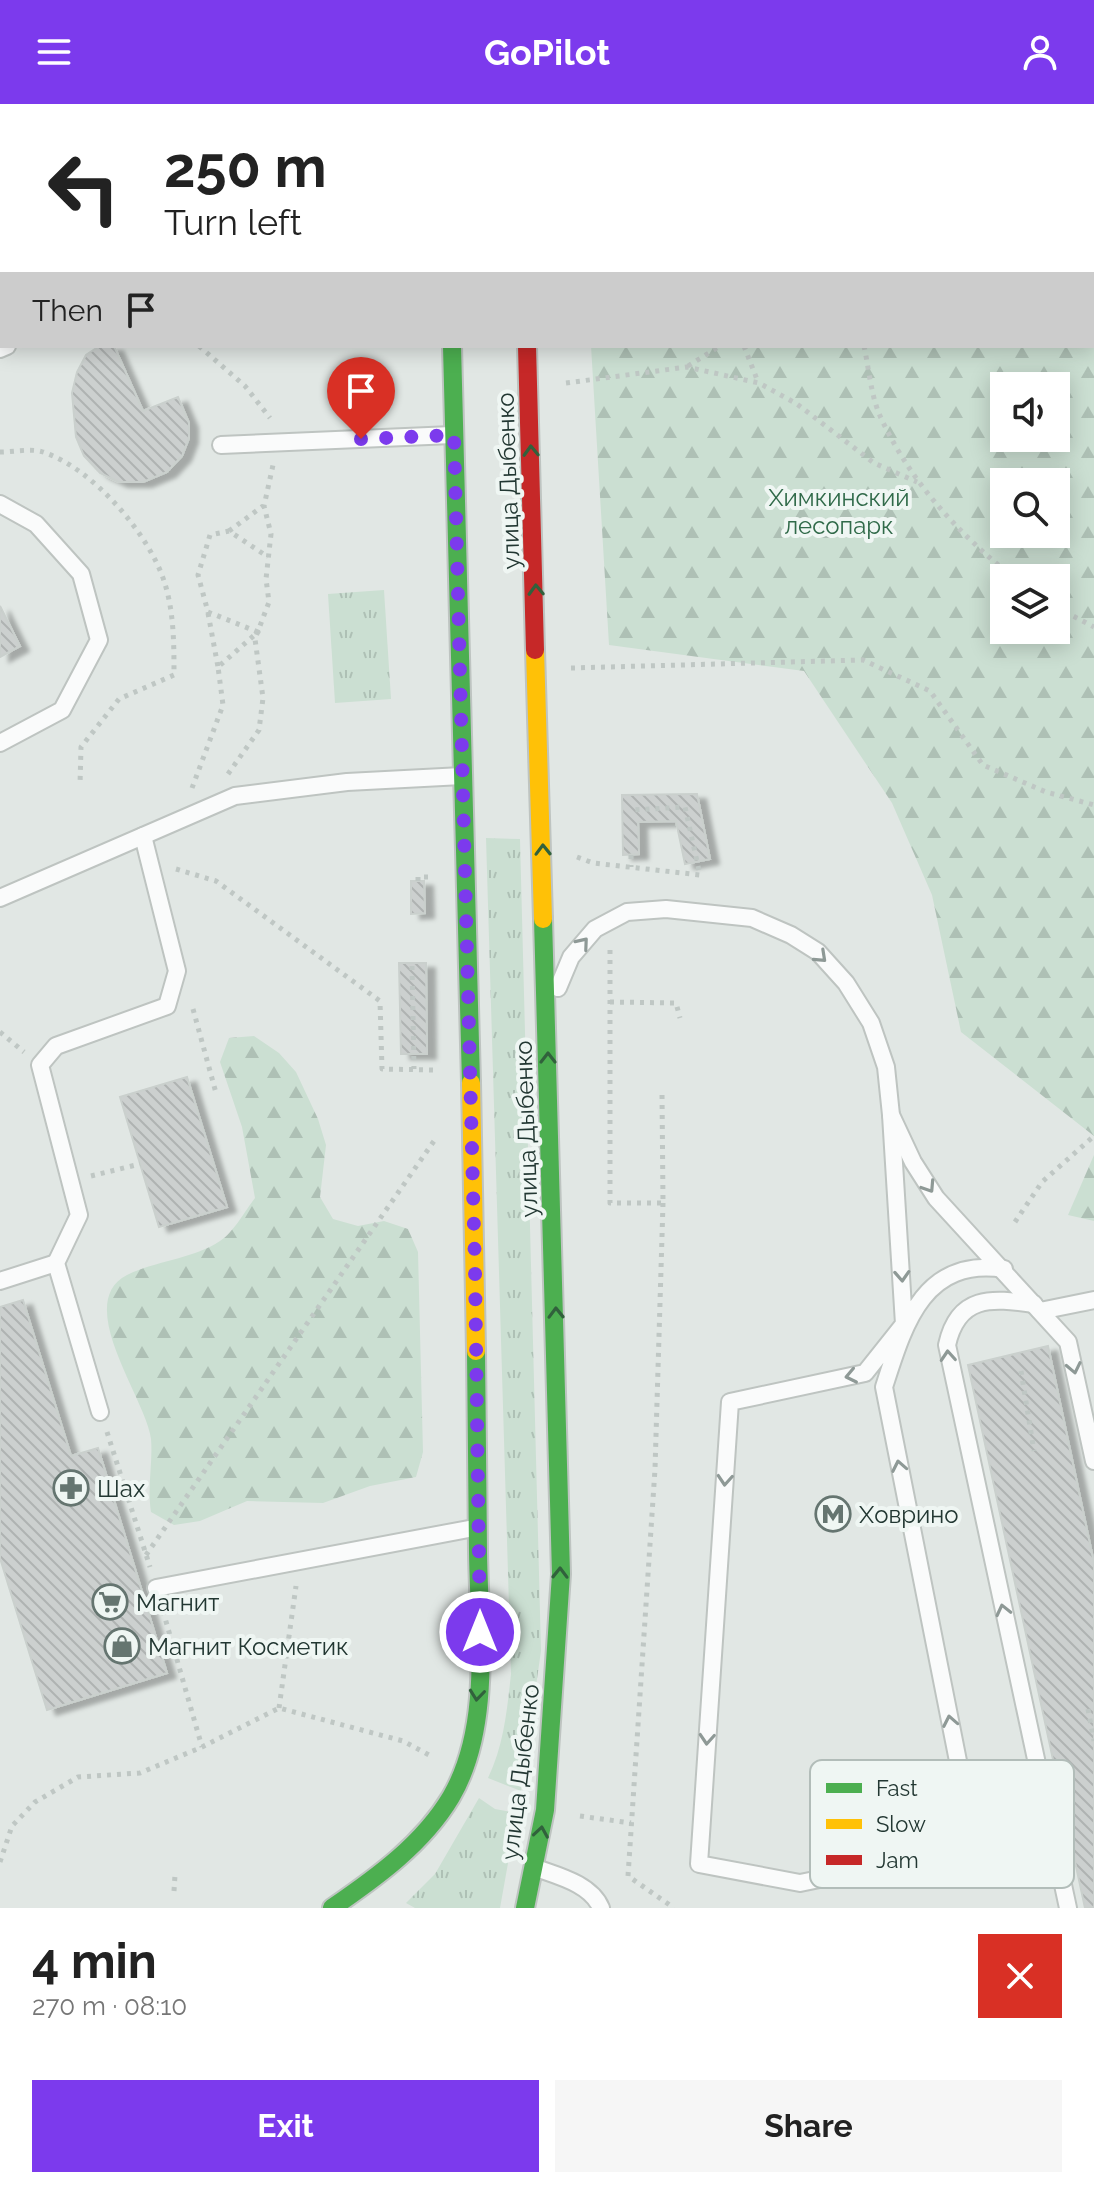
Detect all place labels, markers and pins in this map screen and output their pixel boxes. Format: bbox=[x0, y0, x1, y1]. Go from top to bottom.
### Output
pin bbox=[327, 357, 395, 439]
pharmacy icon: Шах bbox=[52, 1469, 90, 1507]
place label: Шах bbox=[97, 1474, 145, 1503]
metro station icon: Ховрино bbox=[814, 1495, 852, 1533]
place label: Ховрино bbox=[859, 1500, 959, 1529]
supermarket icon: Магнит bbox=[91, 1583, 129, 1621]
place label: Магнит bbox=[136, 1588, 220, 1617]
shop icon: Магнит Косметик bbox=[103, 1627, 141, 1665]
place label: Магнит Косметик bbox=[148, 1632, 349, 1661]

